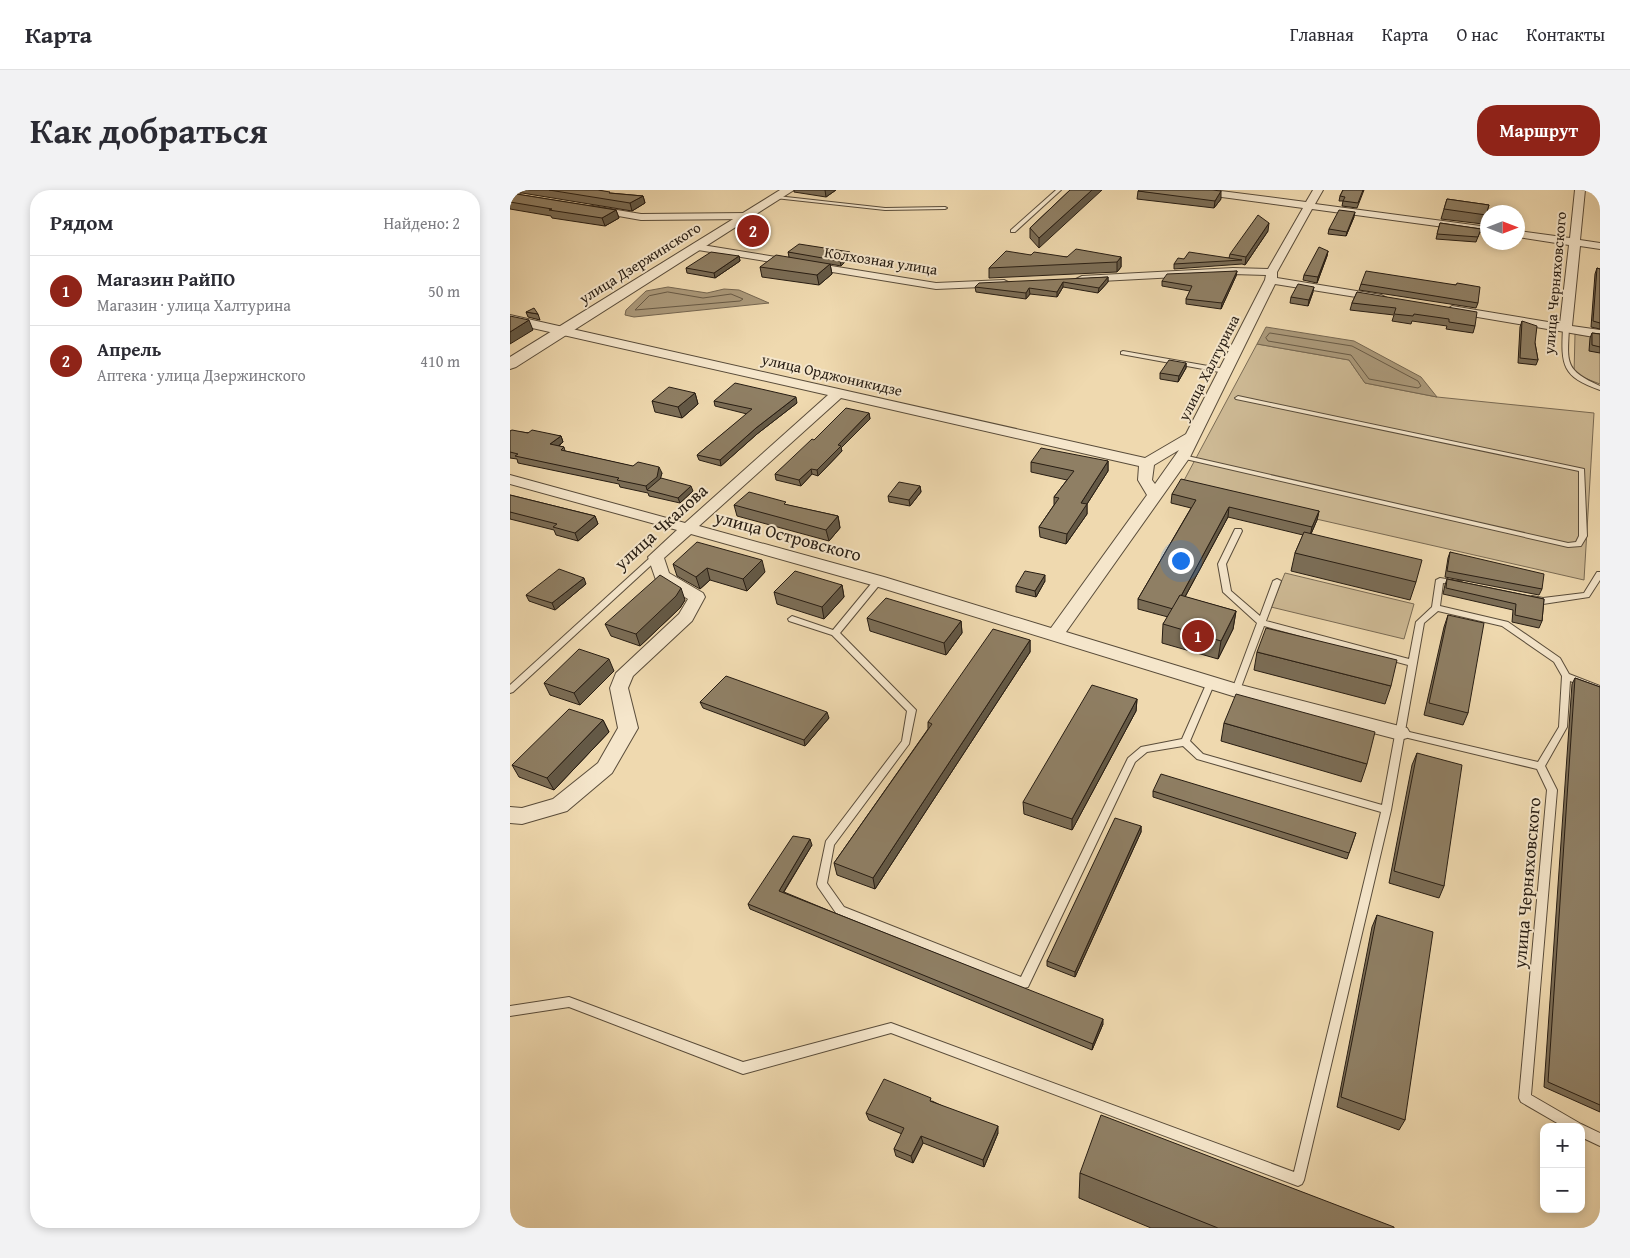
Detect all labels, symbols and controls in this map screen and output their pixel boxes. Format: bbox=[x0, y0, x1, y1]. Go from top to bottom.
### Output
text: Карта bbox=[25, 17, 92, 52]
text: Главная bbox=[1290, 21, 1354, 48]
text: Карта bbox=[1382, 21, 1428, 48]
text: О нас bbox=[1456, 21, 1498, 48]
text: Контакты bbox=[1526, 21, 1605, 48]
text: Как добраться bbox=[30, 105, 268, 156]
button: Маршрут bbox=[1477, 105, 1600, 156]
north arrow bbox=[1480, 205, 1525, 250]
text: Рядом bbox=[50, 207, 113, 238]
street label: улица Черняховского bbox=[1538, 210, 1571, 356]
text: Найдено: 2 bbox=[383, 211, 460, 235]
pin: 2 bbox=[737, 212, 769, 250]
street label: улица Дзержинского bbox=[574, 216, 705, 309]
street label: Колхозная улица bbox=[823, 241, 940, 280]
text: Магазин РайПО bbox=[97, 265, 235, 293]
text: 1 bbox=[62, 279, 70, 303]
text: 50 m bbox=[428, 279, 460, 303]
text: Магазин · улица Халтурина bbox=[97, 293, 291, 317]
street label: улица Халтурина bbox=[1172, 310, 1245, 425]
text: Апрель bbox=[97, 335, 161, 363]
street label: улица Орджоникидзе bbox=[759, 348, 905, 401]
text: 2 bbox=[62, 349, 70, 373]
text: 410 m bbox=[420, 349, 460, 373]
text: Аптека · улица Дзержинского bbox=[97, 363, 306, 387]
street label: улица Чкалова bbox=[607, 477, 714, 577]
street label: улица Островского bbox=[711, 503, 865, 568]
your location bbox=[1168, 548, 1194, 574]
pin: 1 bbox=[1182, 617, 1214, 655]
street label: улица Черняховского bbox=[1505, 796, 1547, 971]
map controls bbox=[1540, 1123, 1585, 1213]
button: + bbox=[1540, 1123, 1585, 1168]
button: − bbox=[1540, 1168, 1585, 1213]

